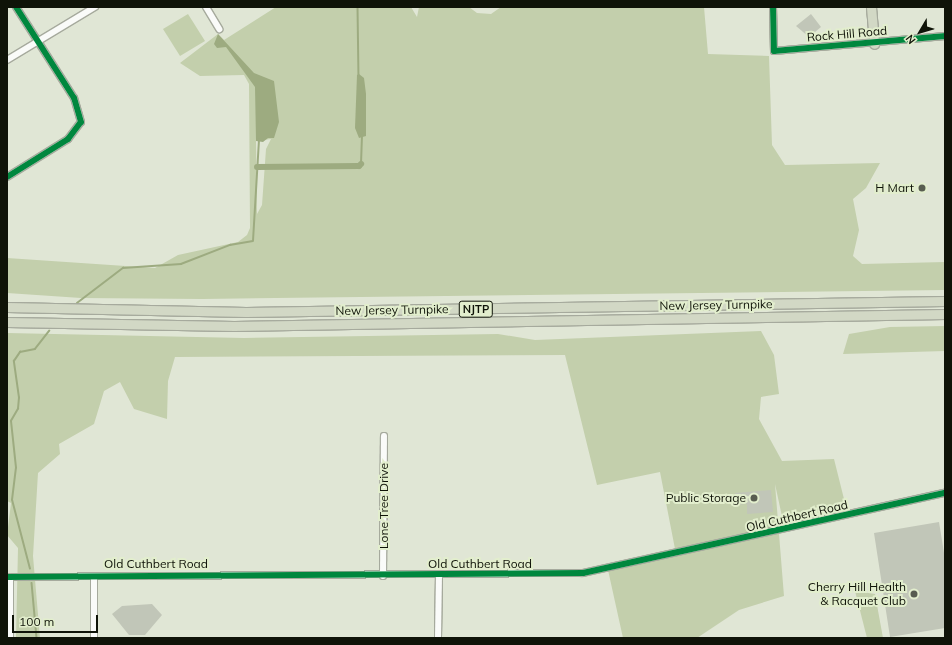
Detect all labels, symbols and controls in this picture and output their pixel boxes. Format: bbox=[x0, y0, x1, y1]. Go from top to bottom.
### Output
north arrow bbox=[900, 12, 940, 52]
street label: Rock Hill Road bbox=[806, 23, 888, 45]
text: N bbox=[902, 32, 919, 47]
place label: H Mart bbox=[875, 181, 914, 195]
marker: H Mart bbox=[917, 183, 927, 193]
street label: New Jersey Turnpike bbox=[659, 297, 773, 313]
road number: NJTP bbox=[458, 300, 494, 318]
street label: New Jersey Turnpike bbox=[335, 302, 449, 318]
street label: Lone Tree Drive bbox=[377, 463, 391, 549]
place label: Public Storage bbox=[666, 491, 746, 505]
marker: Public Storage bbox=[749, 493, 759, 503]
street label: Old Cuthbert Road bbox=[745, 497, 849, 535]
street label: Old Cuthbert Road bbox=[104, 557, 208, 571]
street label: Old Cuthbert Road bbox=[428, 557, 532, 571]
place label: Cherry Hill Health & Racquet Club bbox=[808, 580, 906, 608]
marker: Cherry Hill Health & Racquet Club bbox=[909, 589, 919, 599]
scale bar bbox=[14, 607, 100, 633]
text: 100 m bbox=[19, 614, 54, 629]

